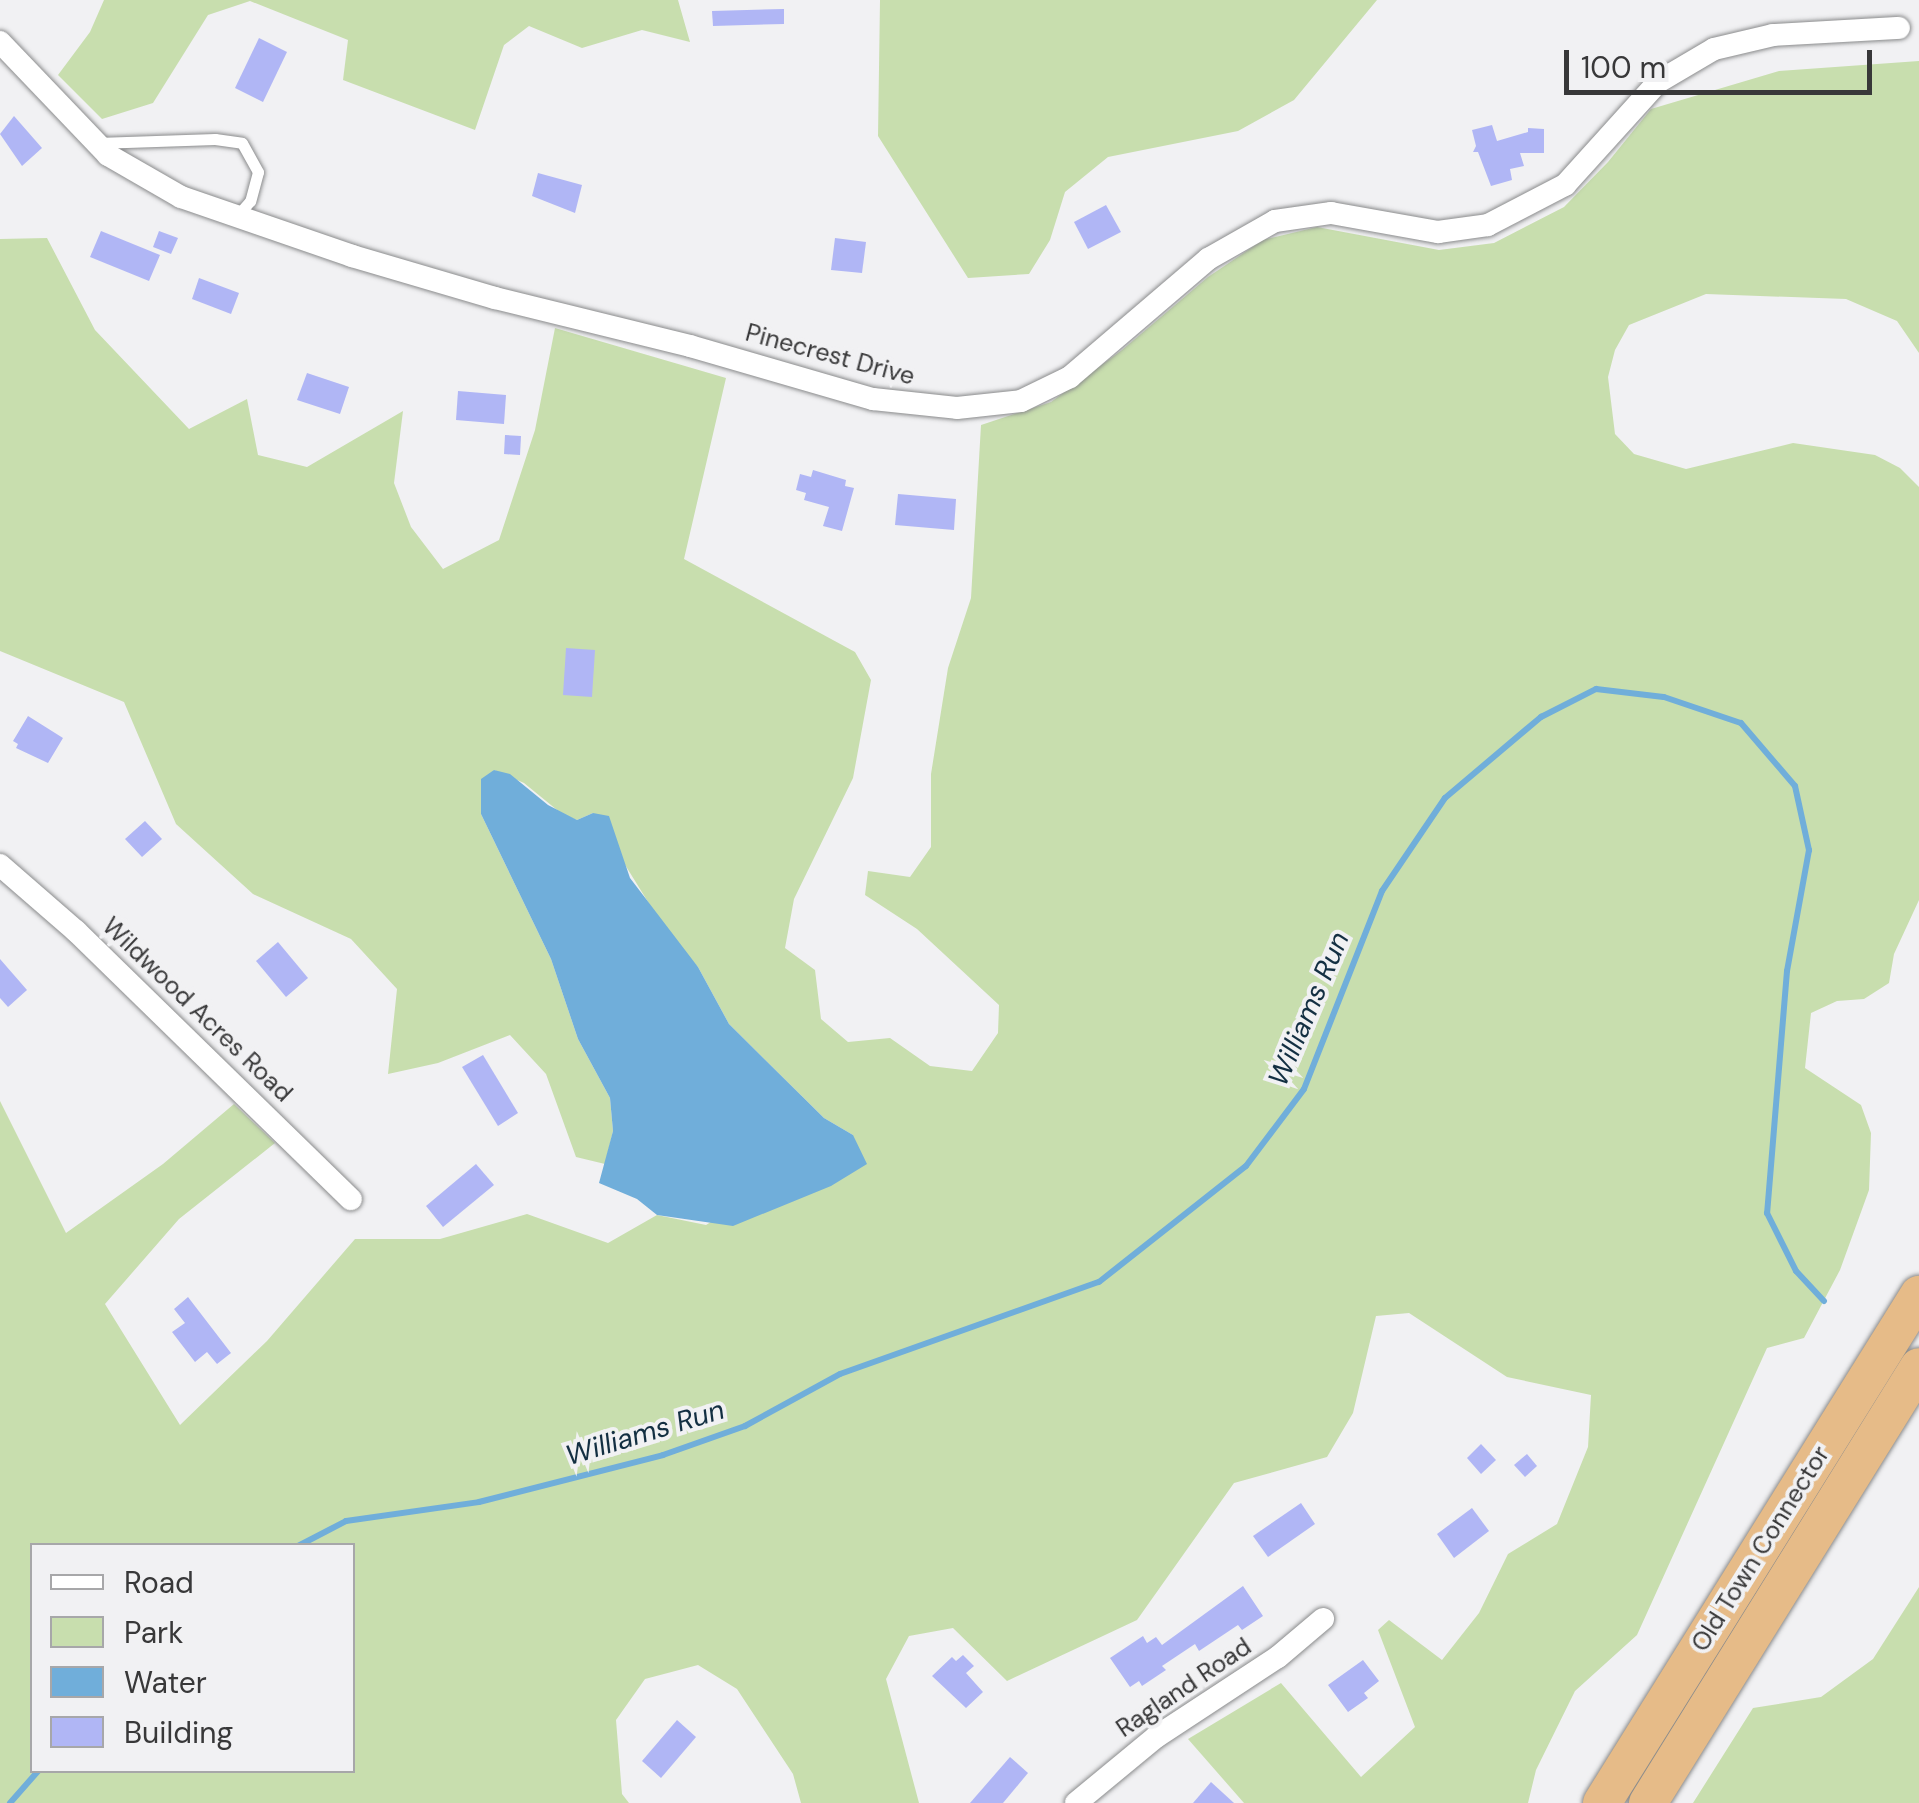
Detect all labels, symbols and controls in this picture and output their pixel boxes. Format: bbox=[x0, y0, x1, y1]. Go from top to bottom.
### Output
scale bar bbox=[1569, 30, 1876, 92]
text: 100 m bbox=[1581, 48, 1666, 87]
street label: Pinecrest Drive bbox=[742, 318, 918, 392]
street label: Wildwood Acres Road bbox=[96, 911, 298, 1109]
water label: Williams Run bbox=[1261, 927, 1357, 1091]
water label: Williams Run bbox=[562, 1393, 728, 1473]
street label: Old Town Connector bbox=[1686, 1441, 1836, 1657]
legend bbox=[30, 1543, 355, 1773]
text: Road bbox=[124, 1563, 194, 1602]
text: Park bbox=[124, 1613, 183, 1652]
street label: Ragland Road bbox=[1111, 1632, 1257, 1744]
text: Water bbox=[124, 1663, 207, 1702]
text: Building bbox=[124, 1713, 233, 1752]

